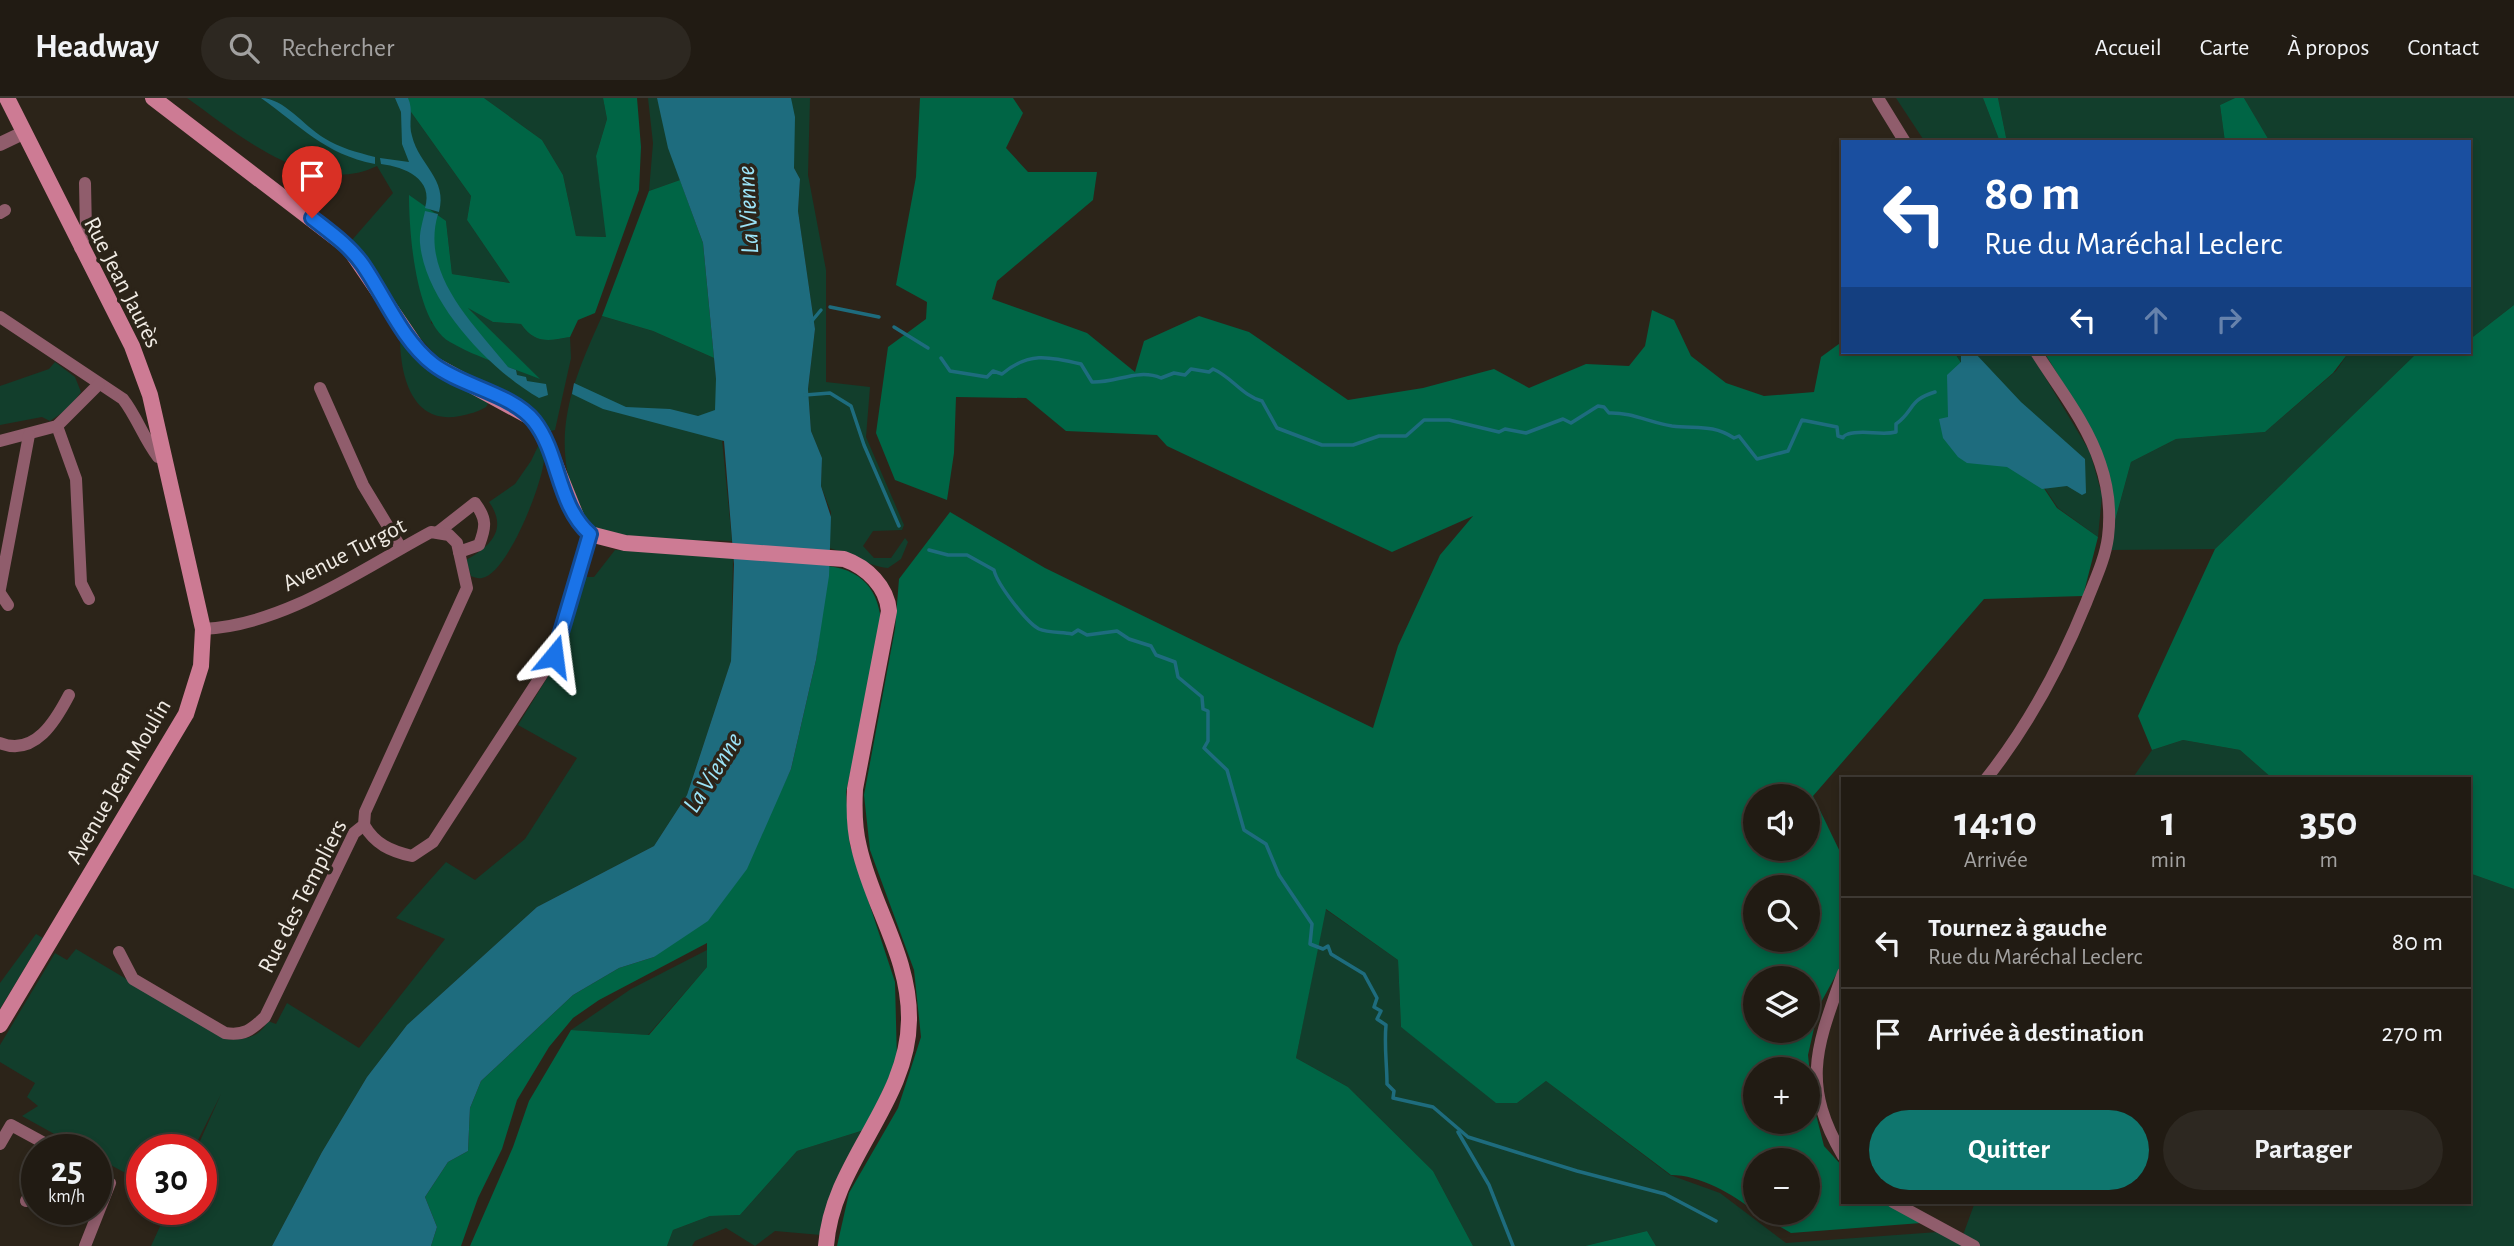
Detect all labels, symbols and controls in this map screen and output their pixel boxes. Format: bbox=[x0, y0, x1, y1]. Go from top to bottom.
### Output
search box bbox=[201, 17, 691, 80]
icon: search bbox=[225, 29, 263, 67]
text: Headway bbox=[35, 31, 159, 64]
text: Rechercher bbox=[281, 35, 394, 61]
text: Accueil bbox=[2095, 36, 2162, 60]
text: Carte bbox=[2200, 36, 2249, 60]
text: À propos bbox=[2287, 36, 2369, 60]
text: Contact bbox=[2407, 36, 2479, 60]
pin bbox=[282, 146, 342, 218]
icon: arrive bbox=[293, 157, 331, 195]
water label: La Vienne bbox=[733, 165, 763, 255]
icon: left bbox=[1869, 168, 1960, 259]
text: 80 m bbox=[1984, 170, 2081, 219]
street label: Rue Jean Jaurès bbox=[79, 213, 165, 352]
text: Rue du Maréchal Leclerc bbox=[1984, 228, 2282, 260]
icon: left bbox=[2064, 301, 2102, 339]
icon: ahead bbox=[2137, 301, 2175, 339]
icon: right bbox=[2210, 301, 2248, 339]
street label: Avenue Turgot bbox=[279, 513, 410, 596]
position arrow bbox=[517, 619, 591, 693]
street label: Avenue Jean Moulin bbox=[62, 695, 176, 868]
water label: La Vienne bbox=[678, 728, 747, 817]
map controls bbox=[1743, 784, 1820, 1225]
button: sound bbox=[1743, 784, 1820, 861]
text: 14:10 bbox=[1954, 801, 2037, 843]
text: 1 bbox=[2161, 801, 2176, 843]
text: 350 bbox=[2300, 801, 2358, 843]
street label: Rue des Templiers bbox=[254, 816, 352, 977]
text: Arrivée bbox=[1964, 849, 2028, 872]
text: min bbox=[2150, 849, 2186, 872]
text: m bbox=[2319, 849, 2338, 872]
button: search bbox=[1743, 875, 1820, 952]
text: Tournez à gauche bbox=[1928, 915, 2107, 941]
icon: left bbox=[1869, 924, 1907, 962]
text: 80 m bbox=[2392, 929, 2443, 955]
text: Rue du Maréchal Leclerc bbox=[1928, 946, 2142, 969]
button: layers bbox=[1743, 966, 1820, 1043]
icon: arrive bbox=[1869, 1015, 1907, 1053]
text: Arrivée à destination bbox=[1928, 1020, 2144, 1046]
text: 270 m bbox=[2382, 1020, 2443, 1046]
button: + bbox=[1743, 1057, 1820, 1134]
button: Quitter bbox=[1869, 1110, 2149, 1190]
button: Partager bbox=[2163, 1110, 2443, 1190]
speed limit sign: 30 bbox=[126, 1134, 217, 1225]
button: − bbox=[1743, 1148, 1820, 1225]
text: 25 bbox=[51, 1153, 82, 1188]
text: km/h bbox=[48, 1188, 85, 1206]

